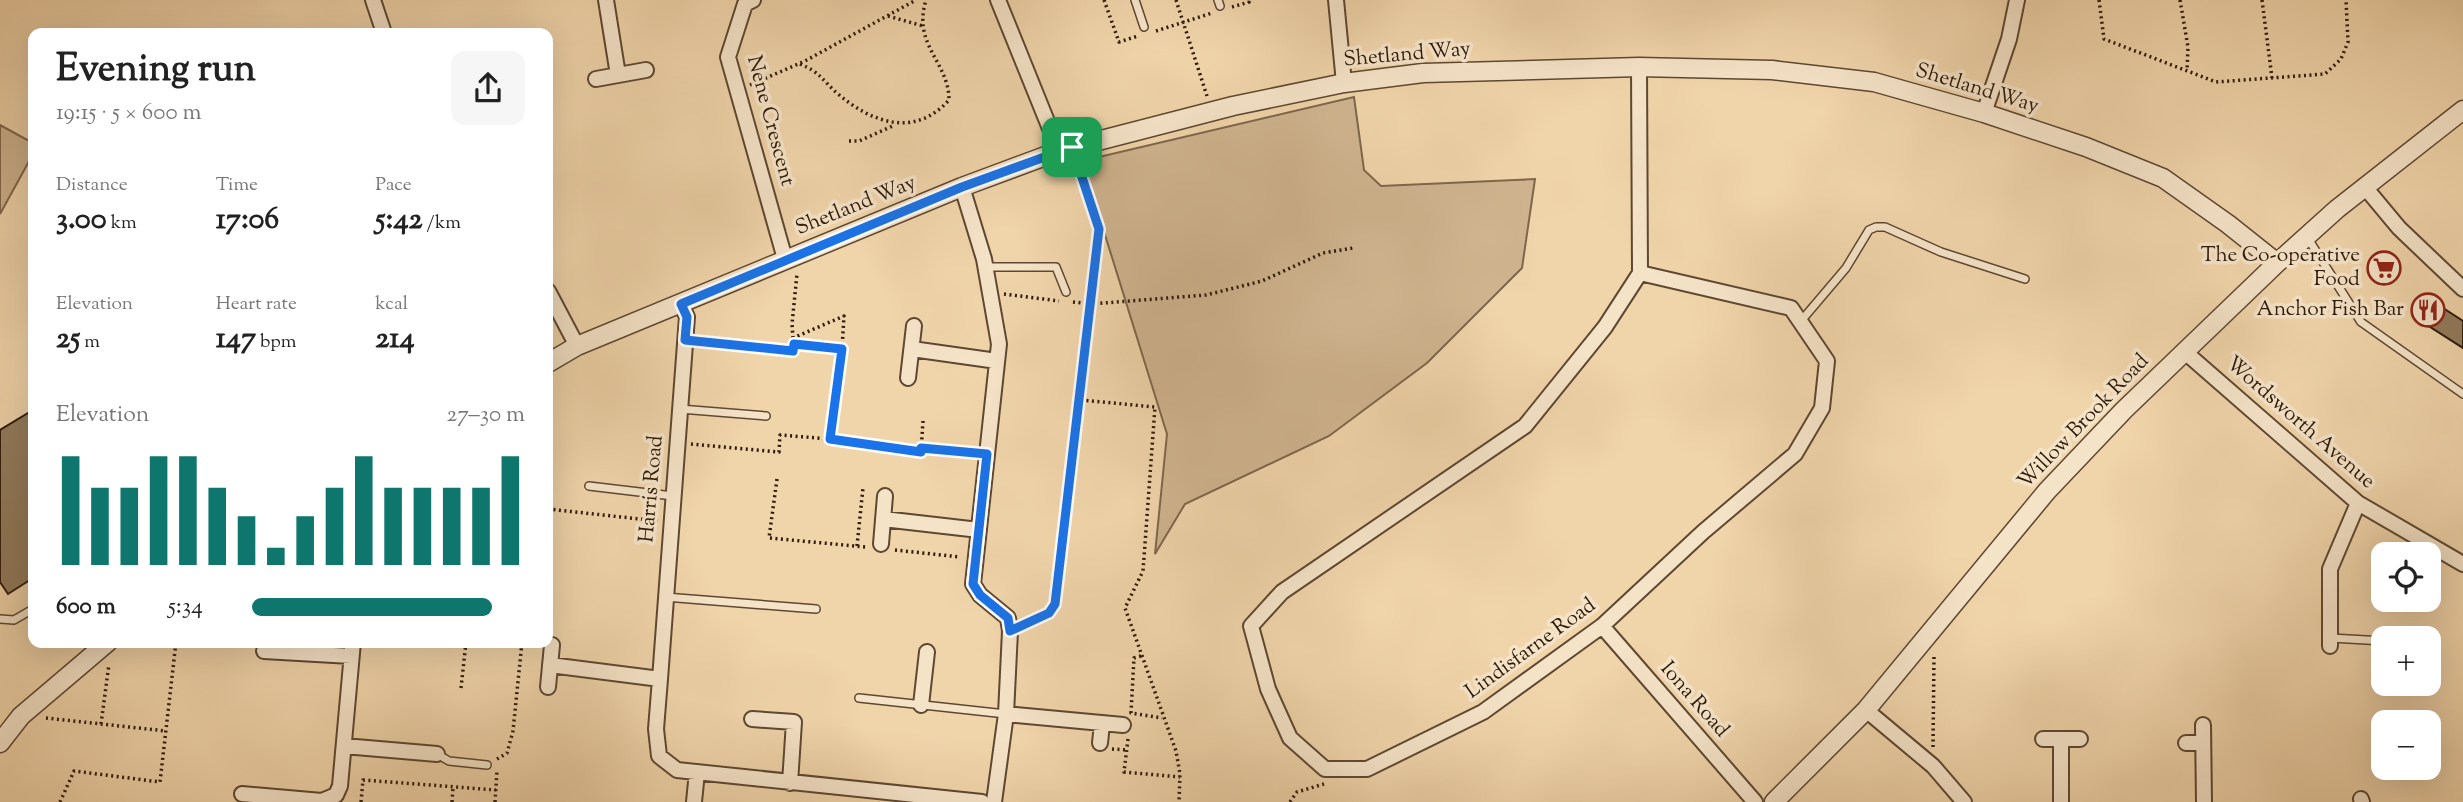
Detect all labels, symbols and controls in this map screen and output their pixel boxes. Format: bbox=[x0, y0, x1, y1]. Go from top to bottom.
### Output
street label: Shetland Way bbox=[1342, 34, 1472, 75]
text: Evening run bbox=[56, 44, 256, 98]
button: share bbox=[451, 51, 525, 125]
street label: Nene Crescent bbox=[738, 52, 802, 190]
street label: Shetland Way bbox=[1912, 56, 2043, 122]
text: 19:15 · 5 × 600 m bbox=[56, 97, 202, 130]
pin bbox=[1042, 117, 1102, 177]
icon: arrive bbox=[1053, 128, 1091, 166]
street label: Shetland Way bbox=[791, 168, 921, 244]
text: Distance bbox=[56, 172, 128, 199]
text: Time bbox=[216, 172, 258, 199]
text: Pace bbox=[375, 172, 412, 199]
text: 3.00 bbox=[56, 199, 107, 242]
text: 17:06 bbox=[216, 199, 279, 242]
text: 5:42 bbox=[375, 199, 423, 242]
text: km bbox=[107, 210, 137, 237]
text: /km bbox=[423, 210, 461, 237]
place label: The Co-operative Food bbox=[2201, 241, 2360, 295]
supermarket icon: The Co-operative Food bbox=[2365, 249, 2403, 287]
text: Elevation bbox=[56, 291, 133, 318]
text: Heart rate bbox=[216, 291, 297, 318]
text: kcal bbox=[375, 291, 408, 318]
restaurant icon: Anchor Fish Bar bbox=[2409, 291, 2447, 329]
place label: Anchor Fish Bar bbox=[2257, 295, 2404, 325]
text: 25 bbox=[56, 318, 80, 361]
text: 147 bbox=[216, 318, 256, 361]
text: 214 bbox=[375, 318, 415, 361]
text: m bbox=[80, 329, 100, 356]
text: bpm bbox=[256, 329, 297, 356]
street label: Willow Brook Road bbox=[2011, 348, 2157, 496]
street label: Wordsworth Avenue bbox=[2219, 350, 2381, 496]
text: Elevation bbox=[56, 399, 149, 432]
text: 27–30 m bbox=[446, 399, 525, 432]
street label: Harris Road bbox=[632, 434, 672, 544]
map controls bbox=[2371, 542, 2441, 780]
button: locate bbox=[2371, 542, 2441, 612]
text: 600 m bbox=[56, 591, 116, 624]
text: 5:34 bbox=[168, 591, 203, 624]
street label: Lindisfarne Road bbox=[1459, 591, 1603, 707]
button: + bbox=[2371, 626, 2441, 696]
street label: Iona Road bbox=[1652, 655, 1736, 745]
button: − bbox=[2371, 710, 2441, 780]

